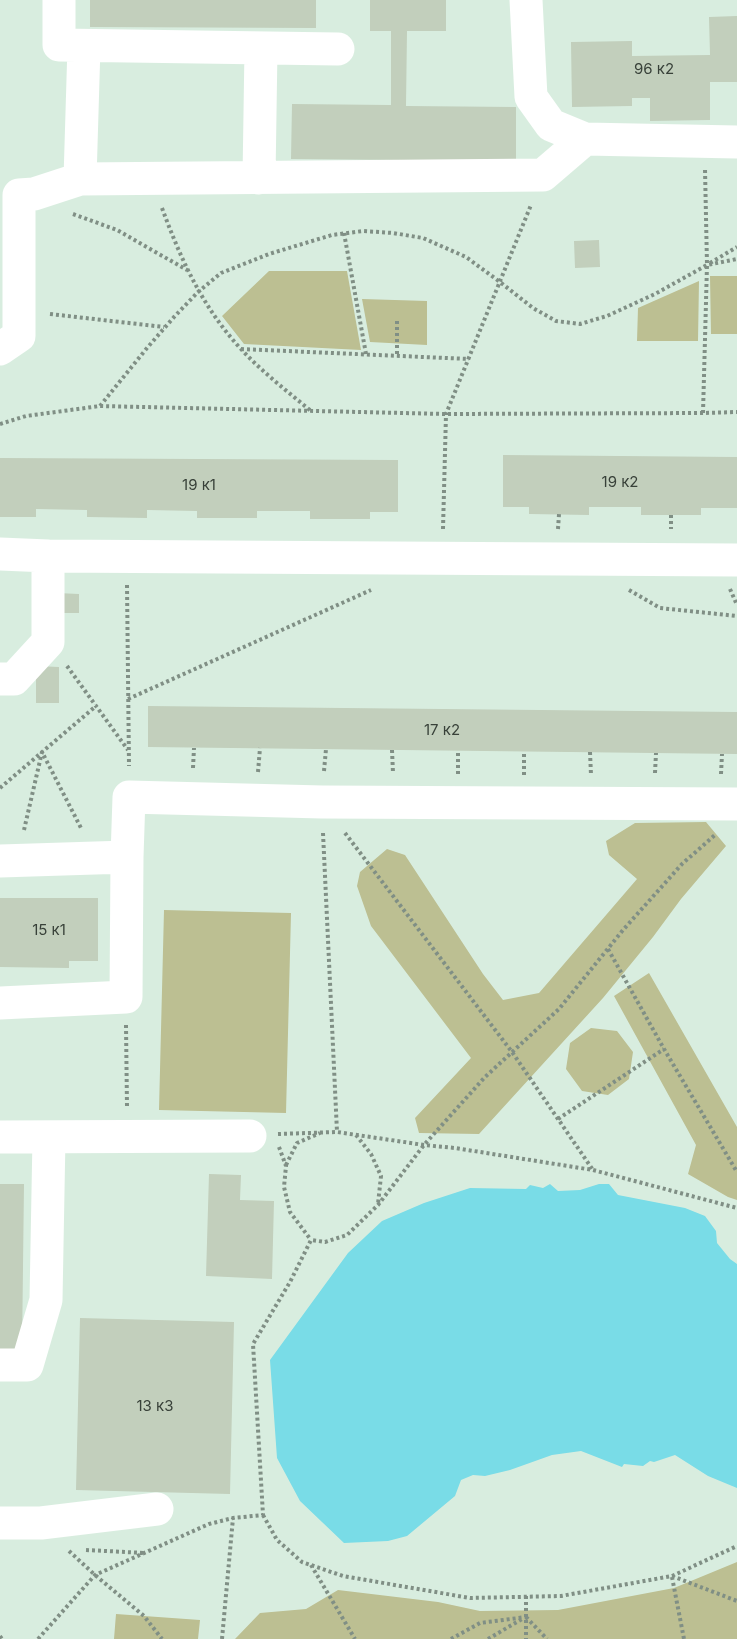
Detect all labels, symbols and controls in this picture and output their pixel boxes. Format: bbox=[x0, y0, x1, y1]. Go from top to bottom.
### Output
house number: 96 к2 bbox=[634, 60, 674, 78]
house number: 19 к2 bbox=[602, 473, 638, 491]
house number: 19 к1 bbox=[182, 476, 216, 494]
house number: 17 к2 bbox=[424, 721, 460, 739]
house number: 15 к1 bbox=[32, 921, 66, 939]
house number: 13 к3 bbox=[137, 1397, 173, 1415]

